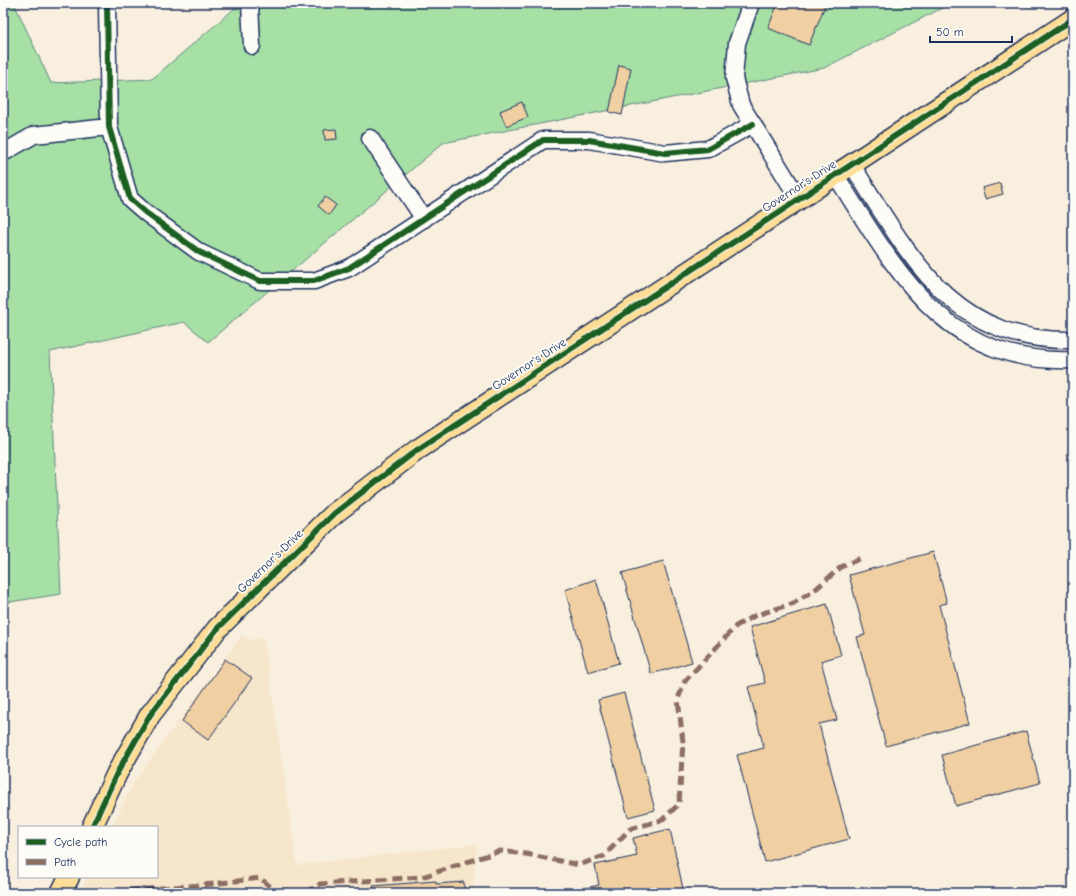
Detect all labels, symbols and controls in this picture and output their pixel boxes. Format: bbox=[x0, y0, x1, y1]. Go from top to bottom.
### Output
scale bar bbox=[930, 18, 1012, 44]
text: 50 m bbox=[936, 25, 964, 39]
street label: Governor's Drive bbox=[759, 157, 839, 215]
street label: Governor's Drive bbox=[489, 335, 569, 393]
street label: Governor's Drive bbox=[234, 526, 306, 596]
legend bbox=[18, 826, 158, 878]
text: Cycle path bbox=[54, 835, 107, 849]
text: Path bbox=[54, 855, 76, 869]

